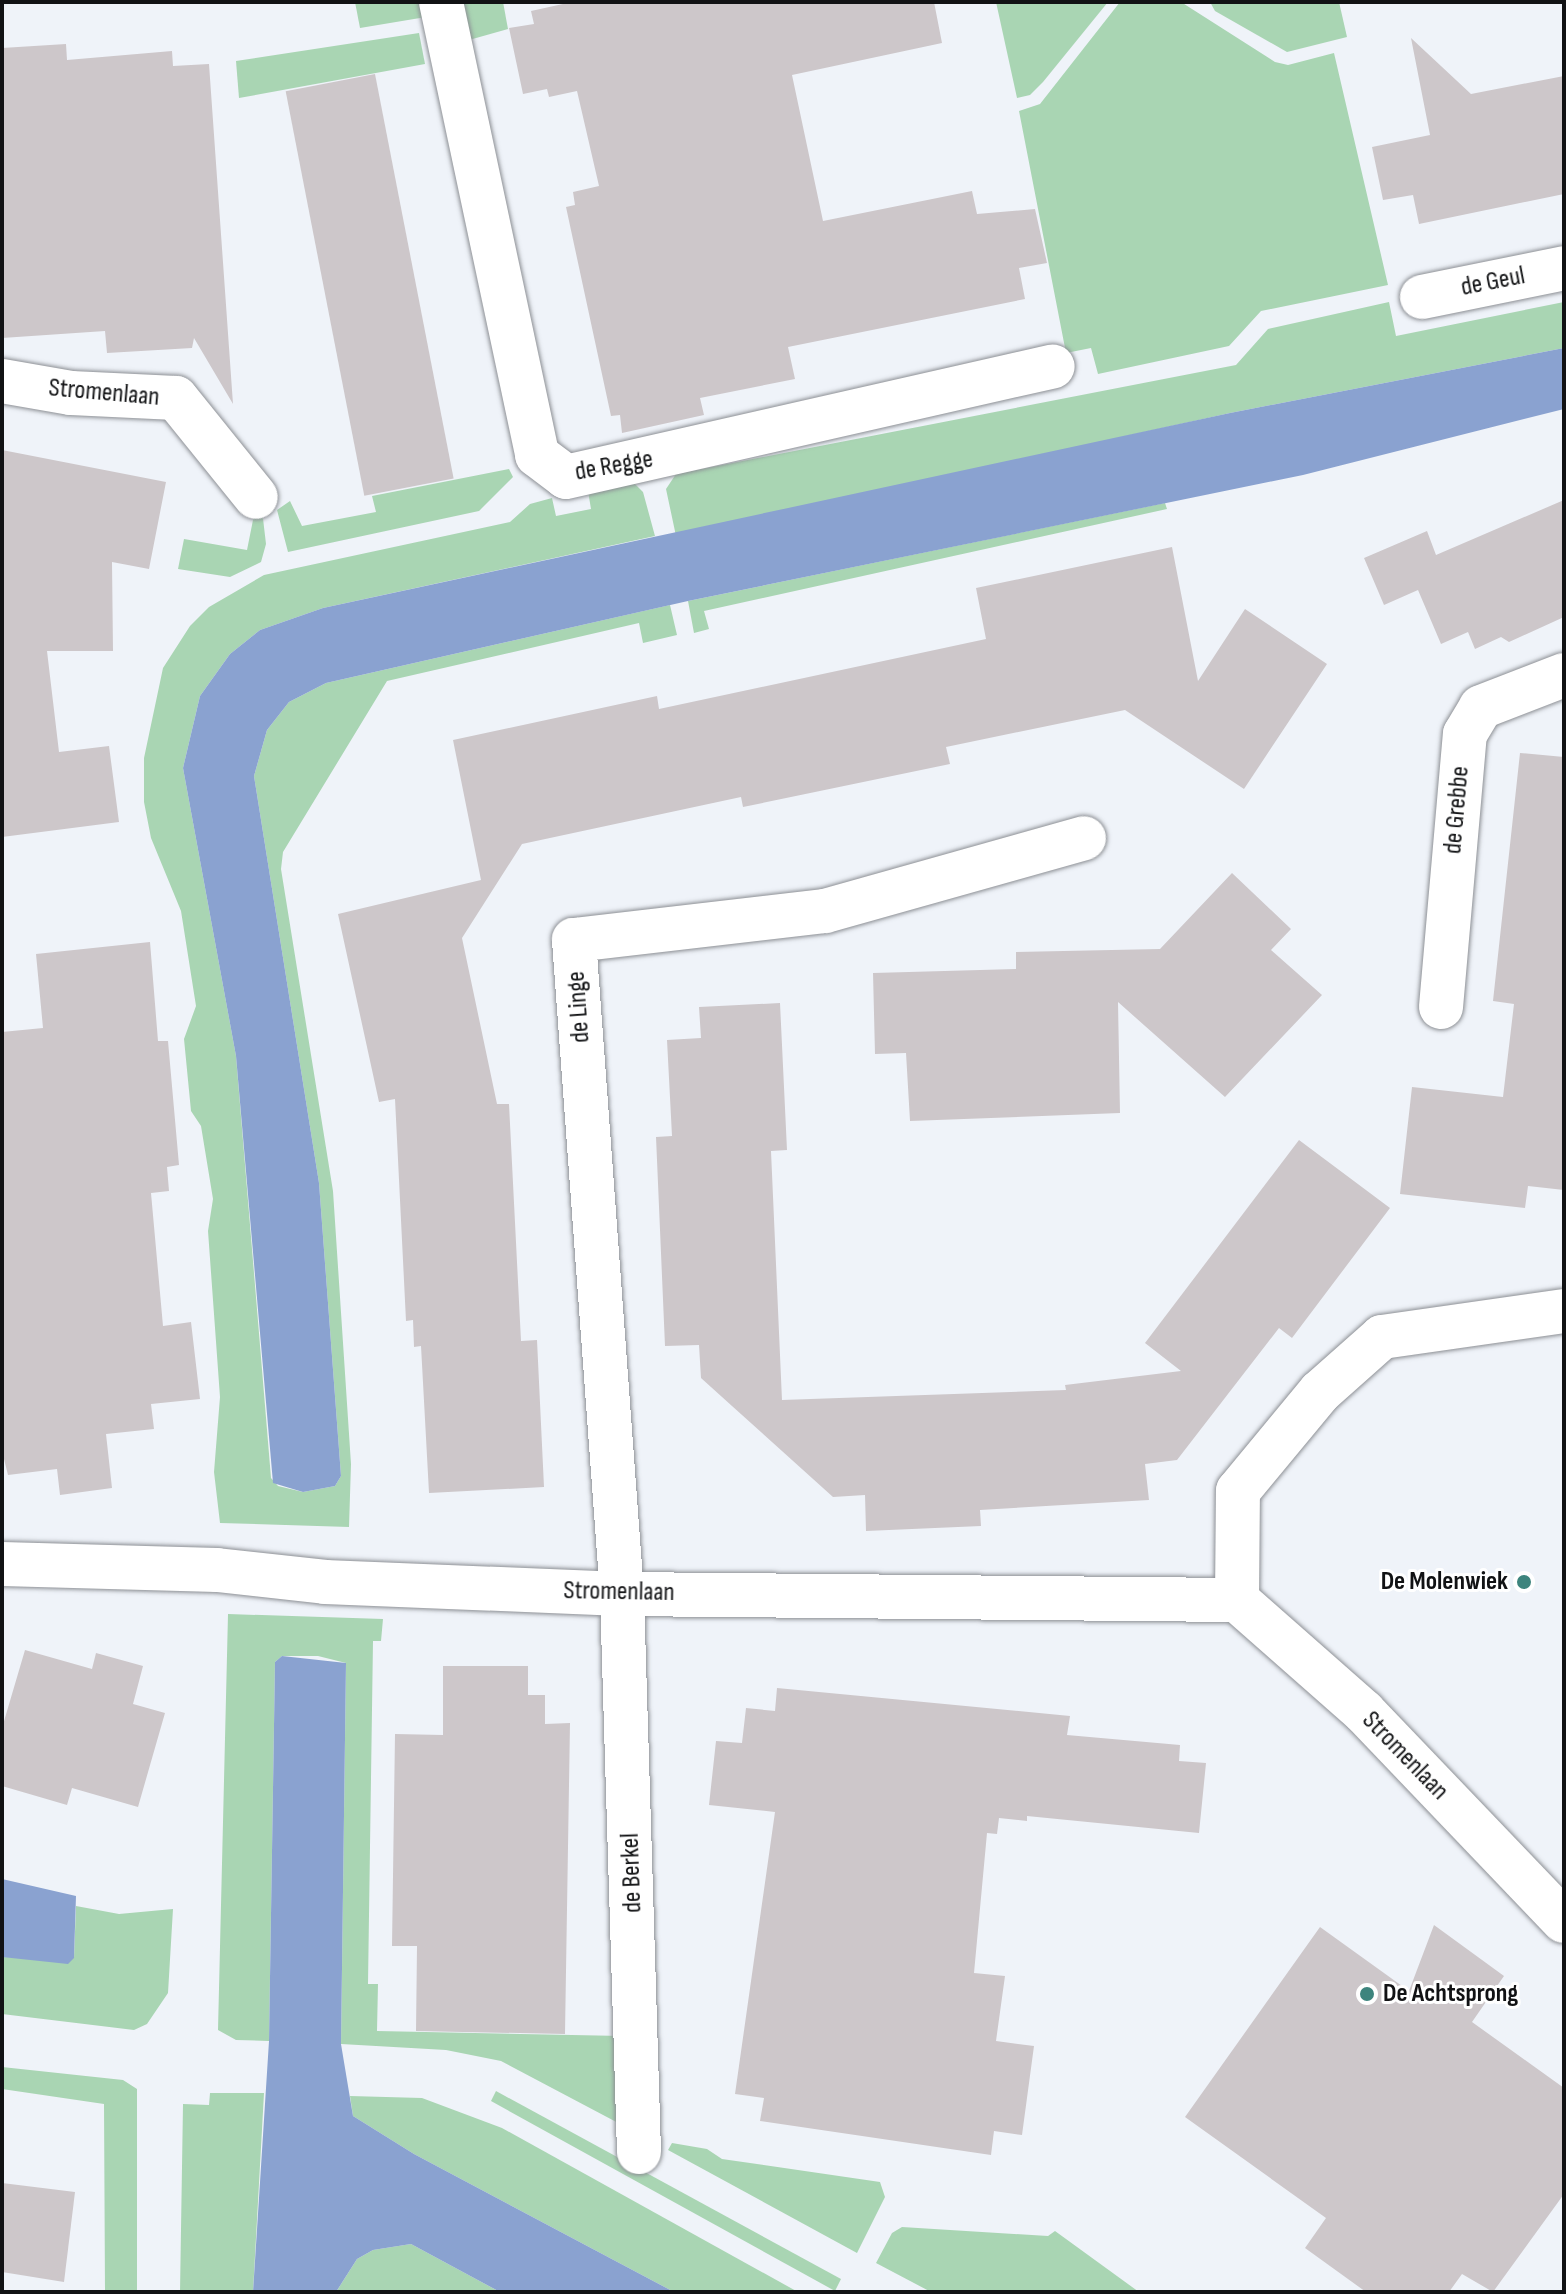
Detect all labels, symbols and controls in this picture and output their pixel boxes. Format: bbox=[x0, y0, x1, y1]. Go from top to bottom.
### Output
street label: de Geul bbox=[1458, 261, 1528, 303]
street label: Stromenlaan bbox=[47, 373, 161, 413]
street label: de Regge bbox=[573, 444, 655, 488]
street label: de Grebbe bbox=[1438, 765, 1476, 855]
street label: de Linge bbox=[561, 970, 597, 1044]
place label: De Molenwiek bbox=[1381, 1566, 1508, 1598]
marker: De Molenwiek bbox=[1515, 1573, 1533, 1591]
street label: Stromenlaan bbox=[563, 1575, 675, 1609]
street label: Stromenlaan bbox=[1355, 1705, 1455, 1807]
street label: de Berkel bbox=[615, 1833, 649, 1913]
place label: De Achtsprong bbox=[1383, 1978, 1518, 2010]
marker: De Achtsprong bbox=[1358, 1985, 1376, 2003]

